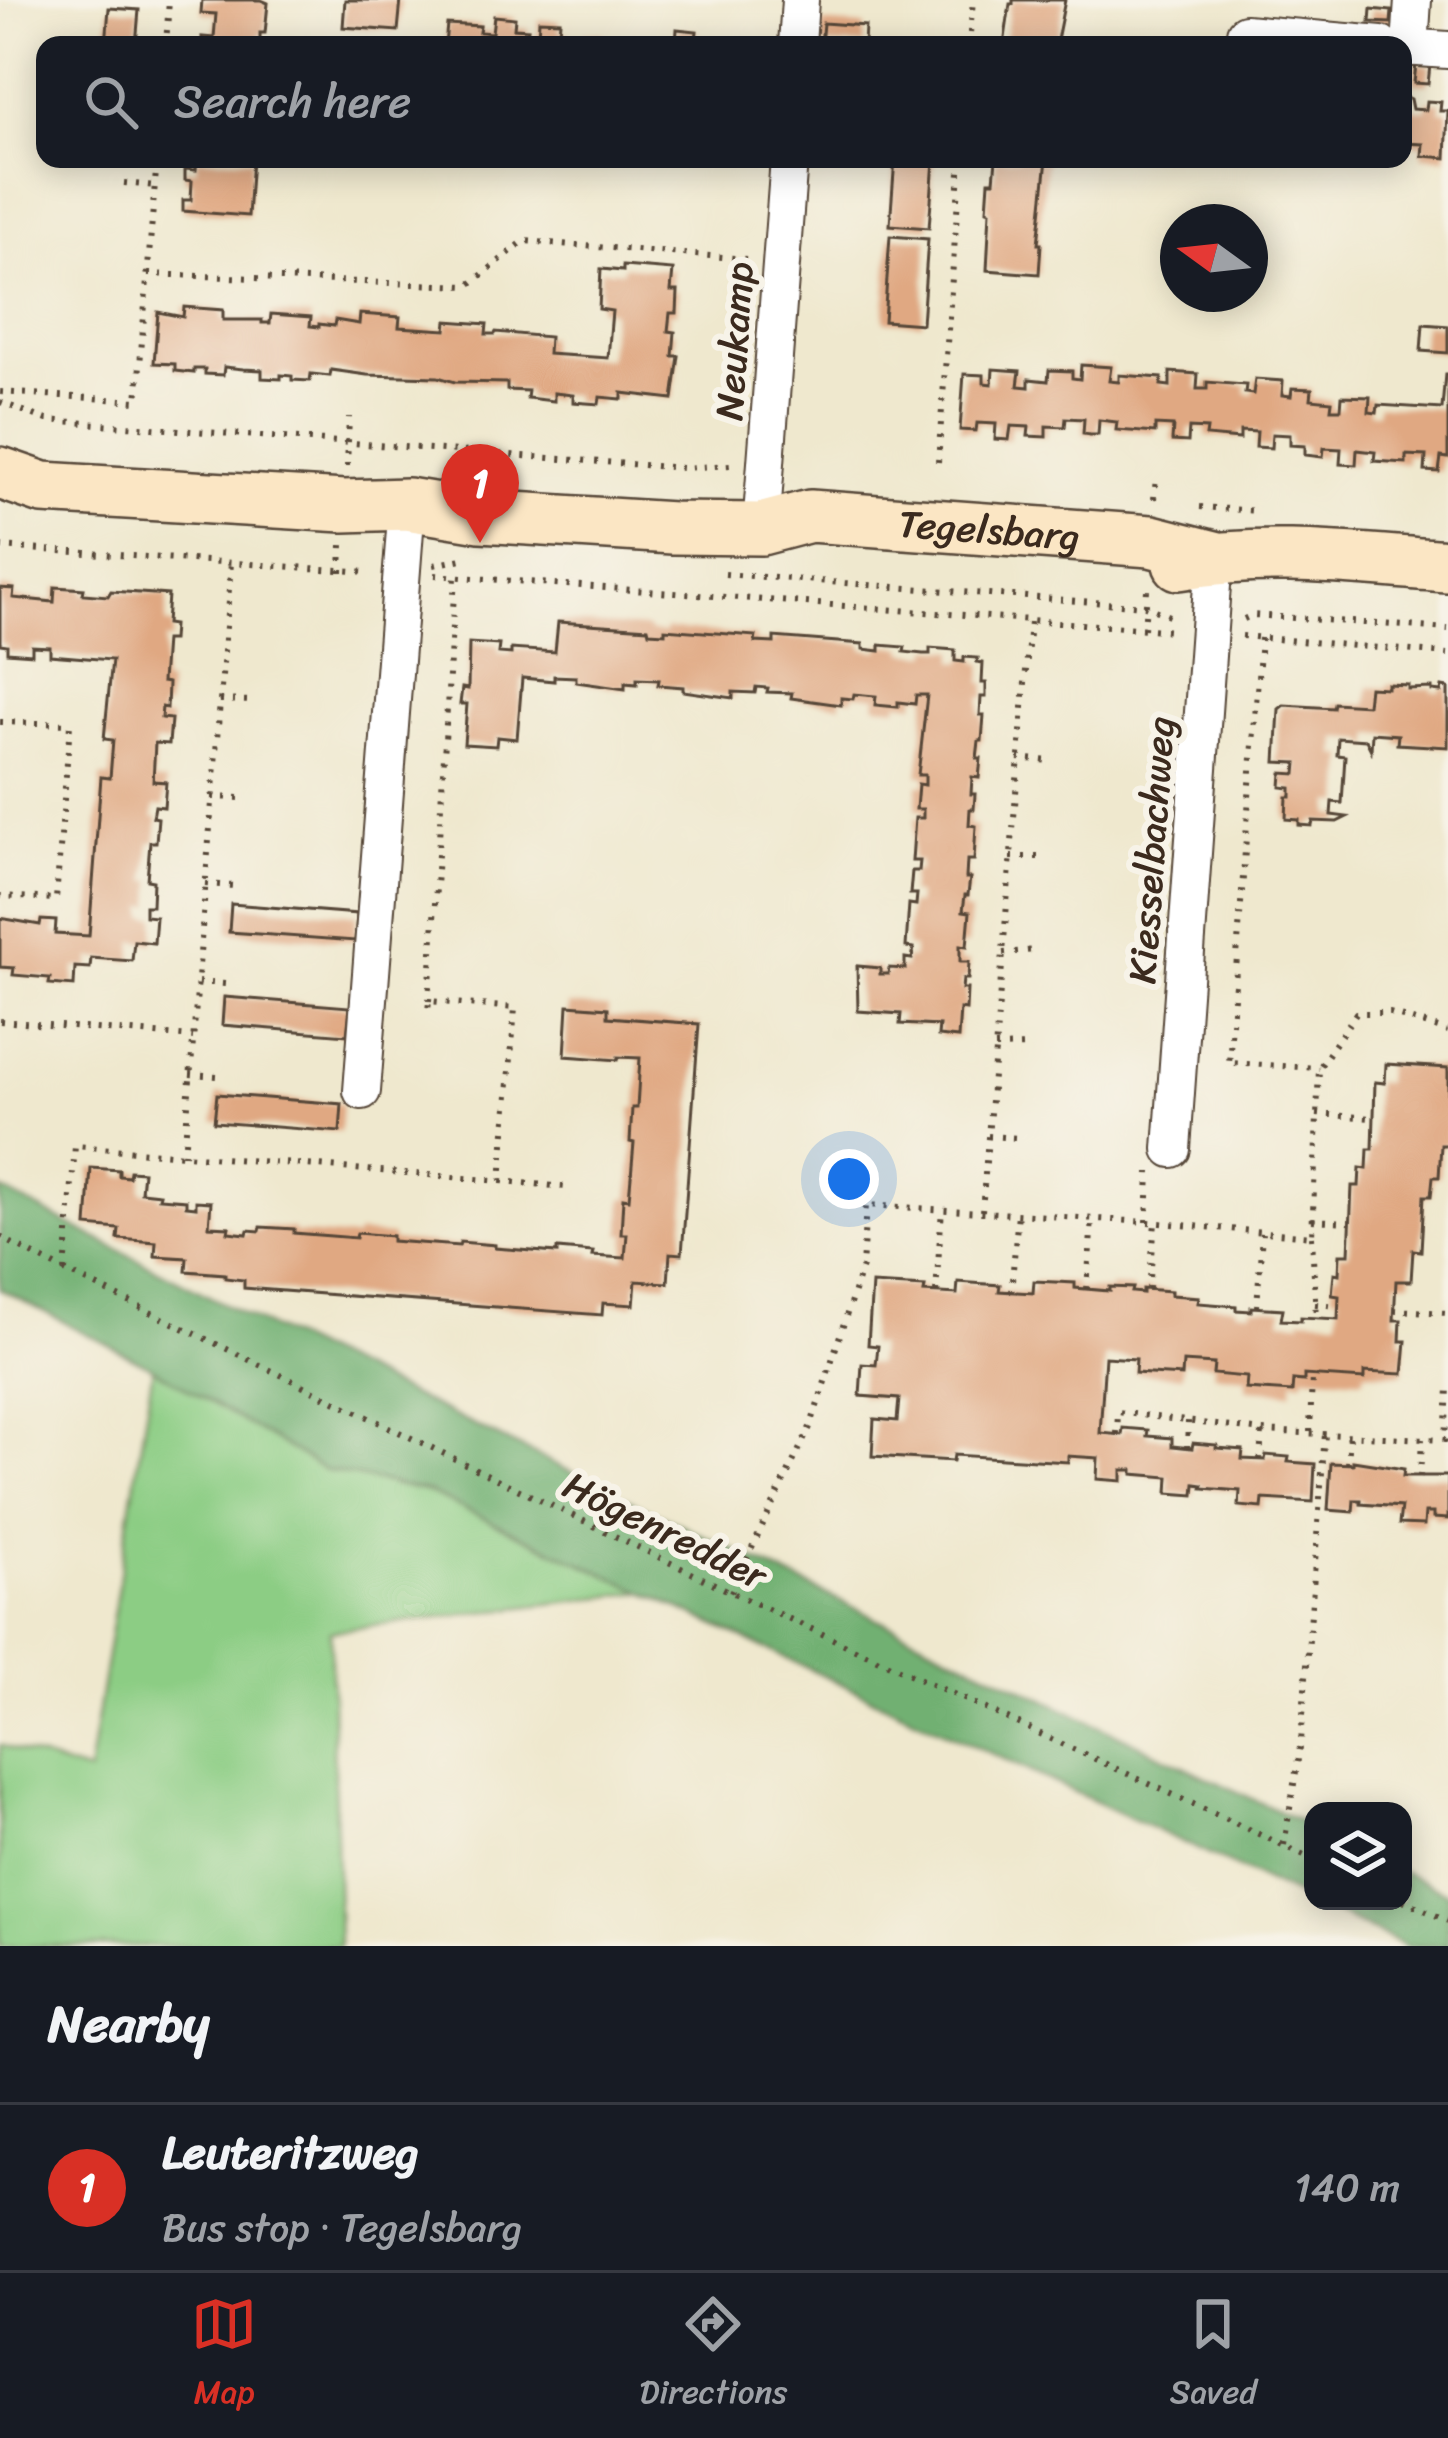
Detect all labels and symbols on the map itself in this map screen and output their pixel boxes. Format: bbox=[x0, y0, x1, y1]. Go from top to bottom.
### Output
north arrow bbox=[1160, 204, 1268, 312]
street label: Neukamp bbox=[694, 259, 774, 423]
pin: 1 bbox=[441, 444, 519, 543]
street label: Tegelsbarg bbox=[896, 488, 1083, 570]
street label: Kiesselbachweg bbox=[1107, 714, 1195, 986]
your location bbox=[819, 1149, 879, 1209]
street label: Högenredder bbox=[551, 1451, 781, 1610]

